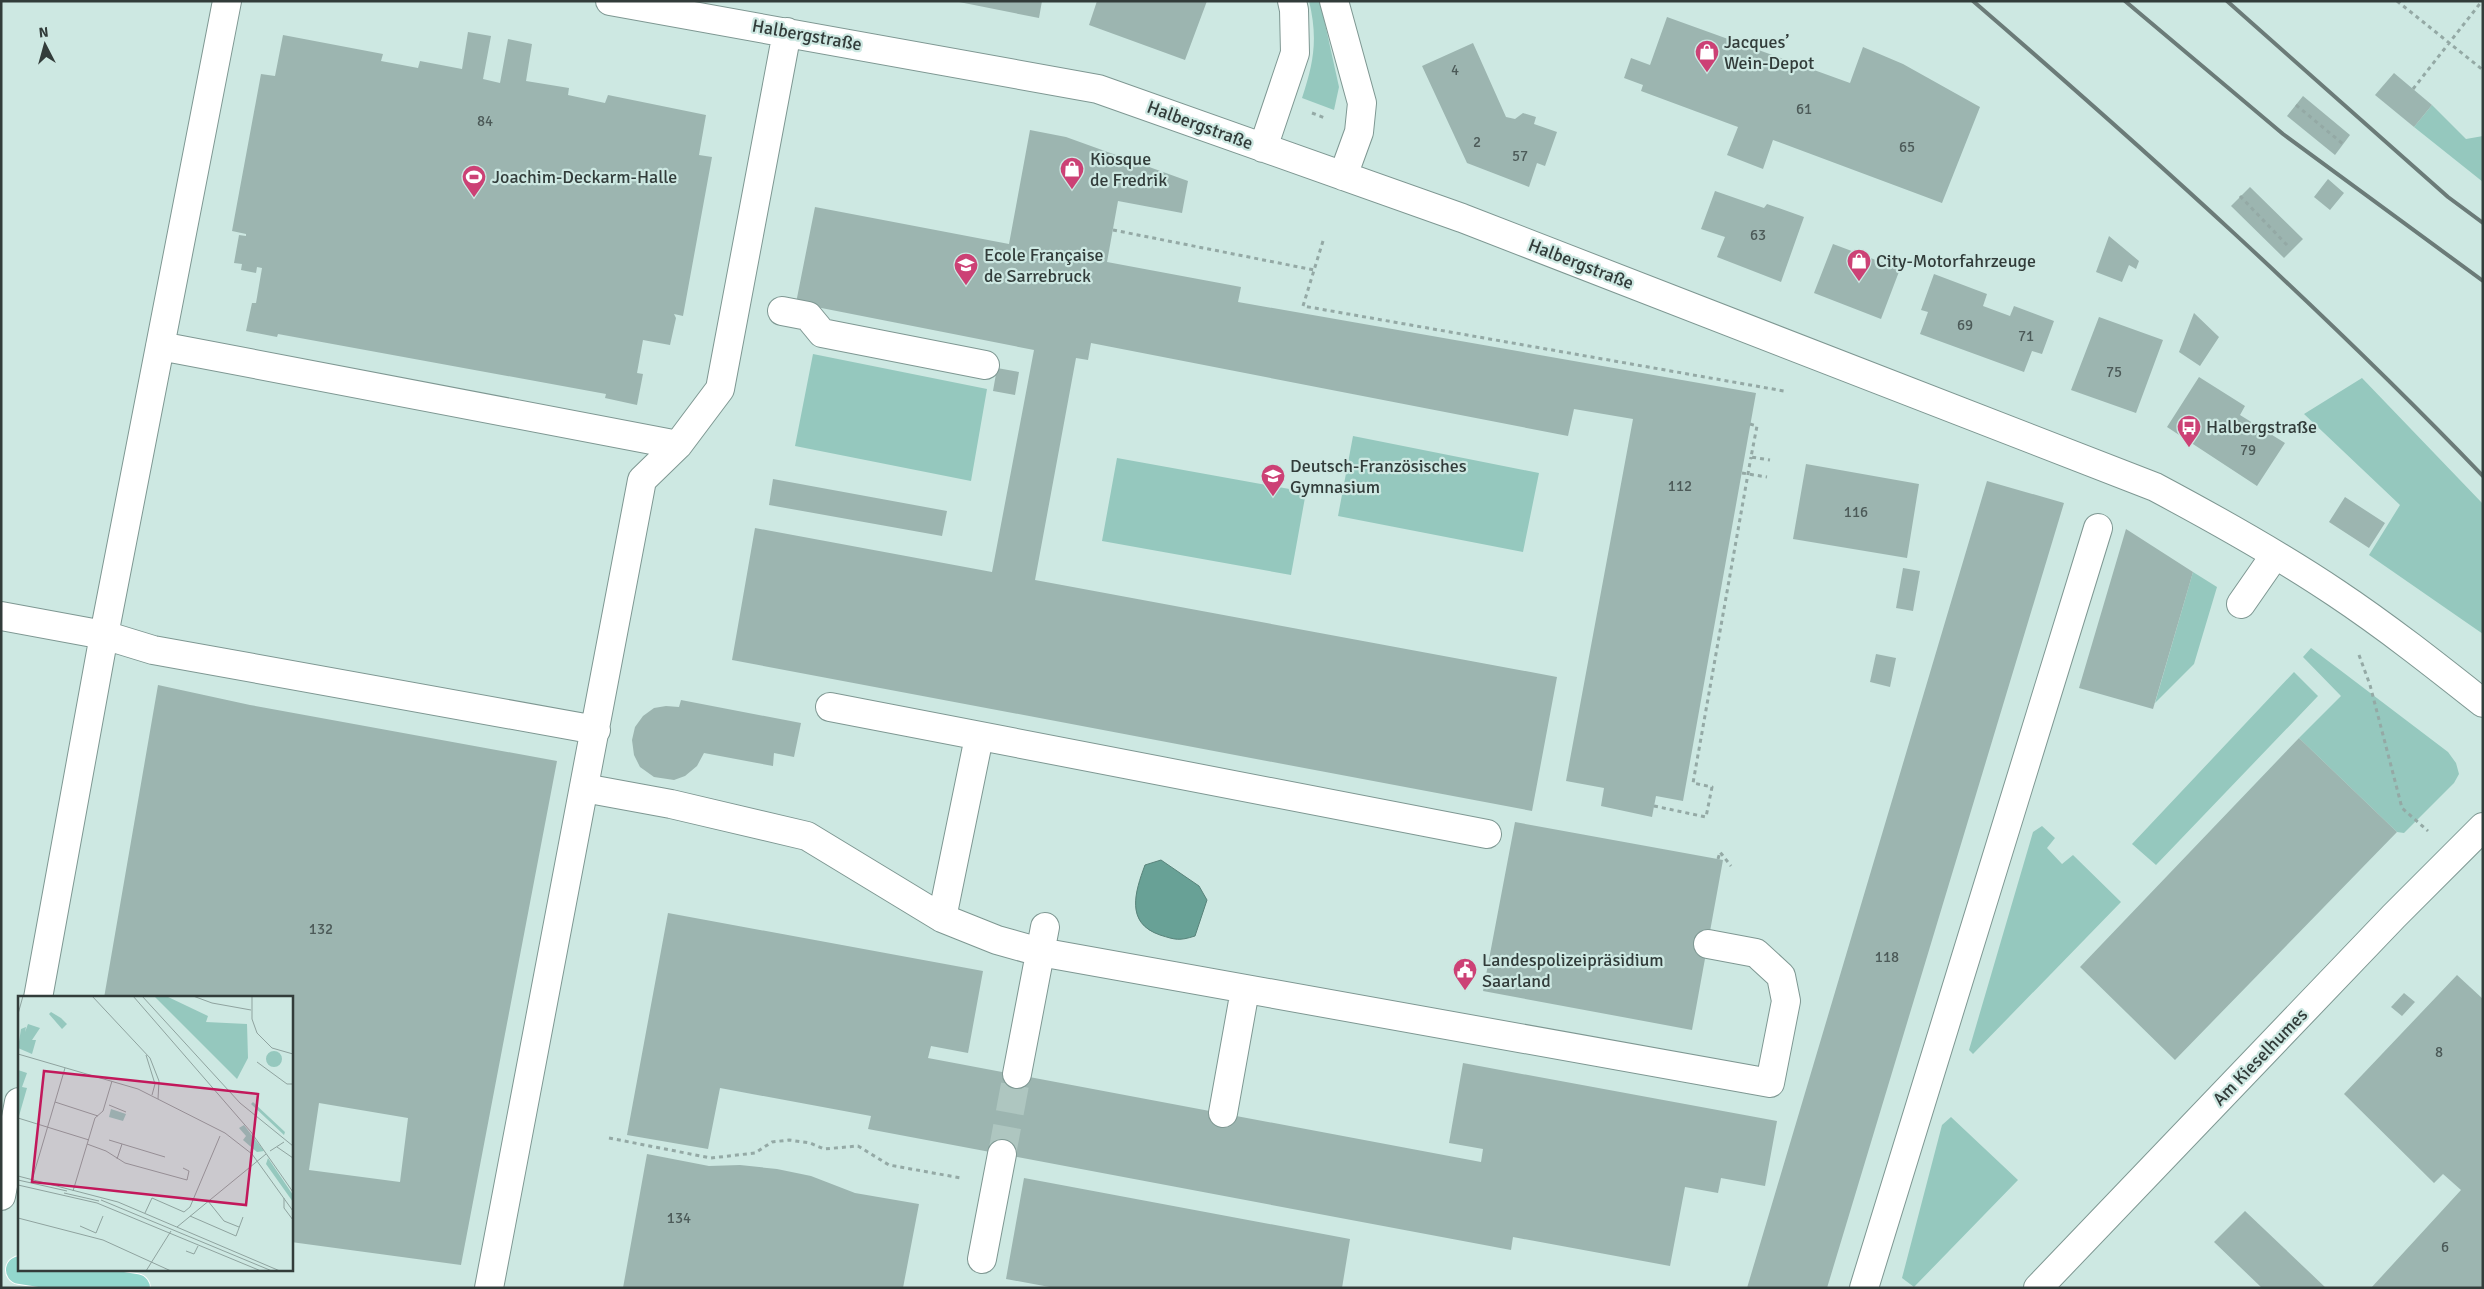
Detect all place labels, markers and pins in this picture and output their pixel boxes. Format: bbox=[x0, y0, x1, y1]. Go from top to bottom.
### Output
place label: Jacques’ Wein-Depot bbox=[1724, 31, 1814, 74]
shop icon: Jacques’ Wein-Depot bbox=[1694, 39, 1720, 73]
place label: Kiosque de Fredrik bbox=[1090, 148, 1167, 191]
shop icon: Kiosque de Fredrik bbox=[1059, 156, 1085, 190]
sports icon: Joachim-Deckarm-Halle bbox=[461, 164, 487, 198]
place label: Joachim-Deckarm-Halle bbox=[492, 166, 677, 188]
place label: Ecole Française de Sarrebruck bbox=[984, 244, 1104, 287]
shop icon: City-Motorfahrzeuge bbox=[1846, 248, 1872, 282]
place label: City-Motorfahrzeuge bbox=[1876, 250, 2036, 272]
school or university icon: Ecole Française de Sarrebruck bbox=[953, 252, 979, 286]
bus stop icon: Halbergstraße bbox=[2176, 414, 2202, 448]
place label: Halbergstraße bbox=[2206, 416, 2317, 438]
place label: Deutsch-Französisches Gymnasium bbox=[1290, 455, 1467, 498]
school or university icon: Deutsch-Französisches Gymnasium bbox=[1260, 463, 1286, 497]
place label: Landespolizeipräsidium Saarland bbox=[1482, 949, 1664, 992]
public building icon: Landespolizeipräsidium Saarland bbox=[1452, 957, 1478, 991]

